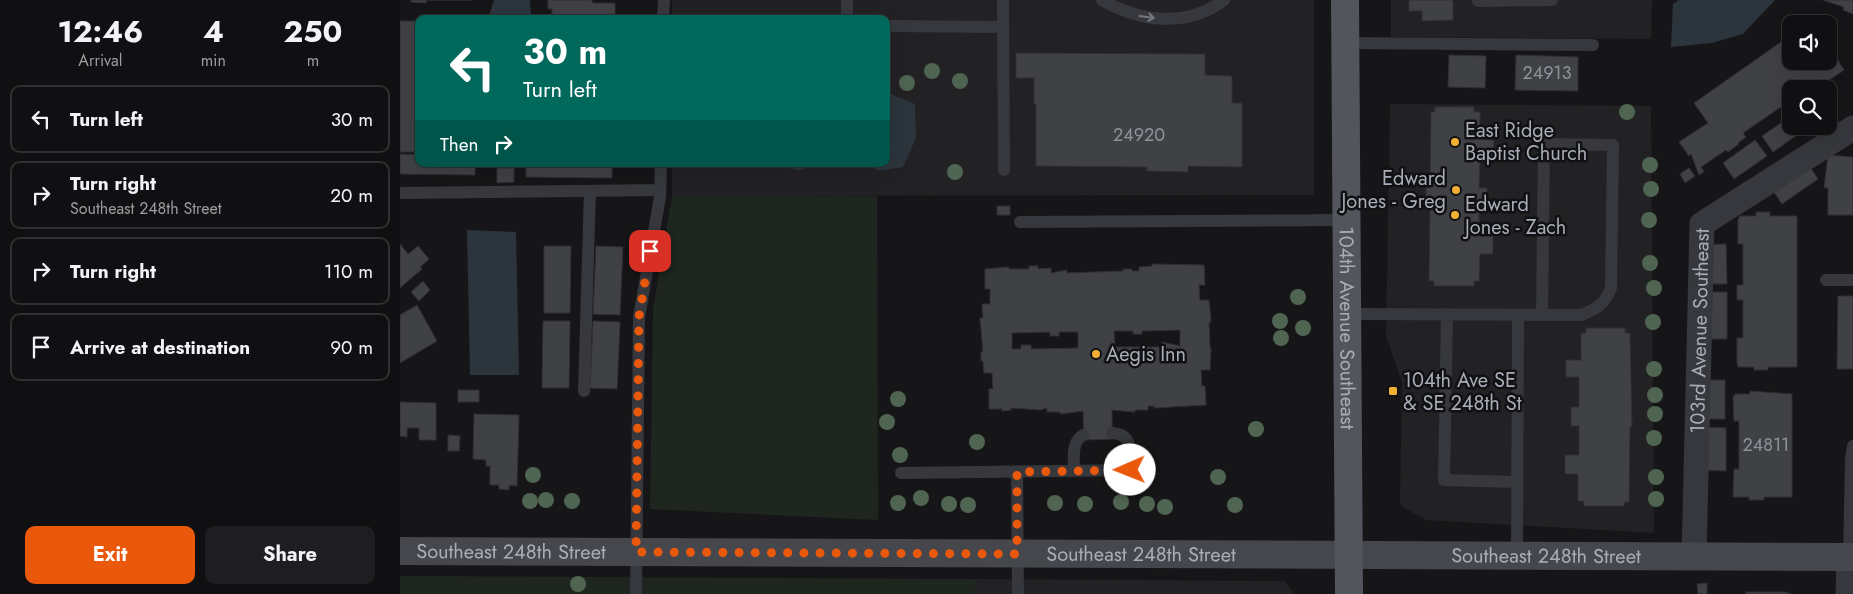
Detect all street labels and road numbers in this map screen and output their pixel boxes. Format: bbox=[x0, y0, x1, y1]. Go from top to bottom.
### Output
street label: 104th Avenue Southeast bbox=[1332, 226, 1362, 430]
street label: 103rd Avenue Southeast bbox=[1682, 228, 1716, 434]
street label: Southeast 248th Street bbox=[416, 537, 606, 566]
street label: Southeast 248th Street bbox=[1046, 539, 1236, 569]
street label: Southeast 248th Street bbox=[1451, 541, 1641, 571]

